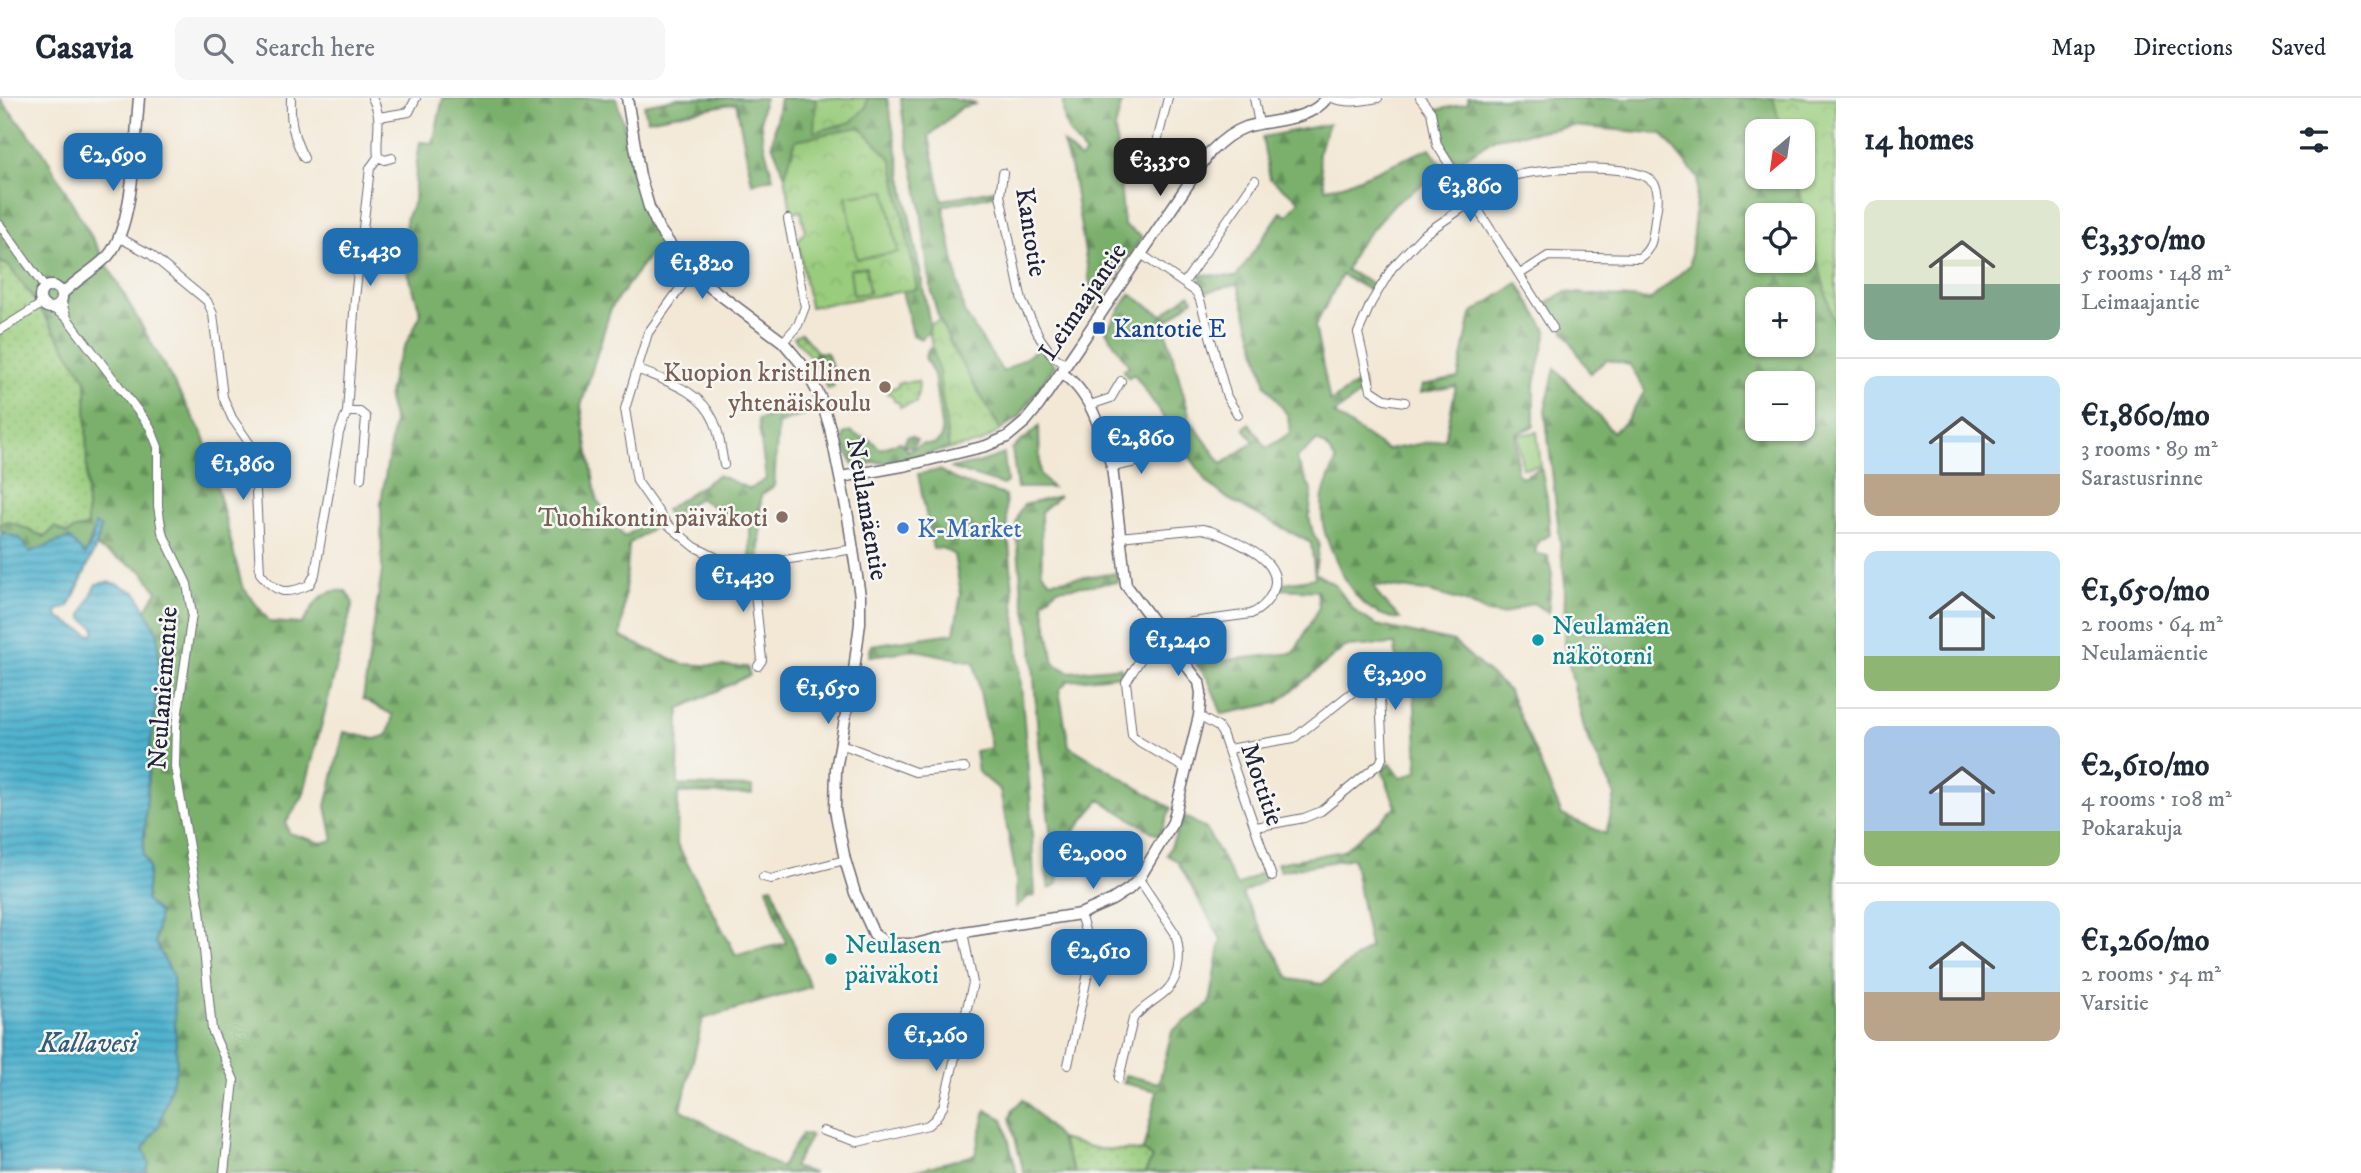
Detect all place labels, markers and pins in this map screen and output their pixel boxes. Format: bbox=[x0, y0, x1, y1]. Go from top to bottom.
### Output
pin: €2,690 bbox=[56, 134, 170, 193]
pin: €3,350 bbox=[1103, 139, 1217, 198]
pin: €3,860 bbox=[1413, 164, 1527, 224]
pin: €1,430 bbox=[313, 228, 427, 288]
pin: €1,820 bbox=[645, 242, 759, 301]
place label: Kantotie E bbox=[1113, 313, 1227, 346]
marker: Kantotie E bbox=[1091, 320, 1107, 336]
place label: Kuopion kristillinen yhtenäiskoulu bbox=[663, 357, 871, 420]
marker: Kuopion kristillinen yhtenäiskoulu bbox=[877, 379, 893, 395]
pin: €2,860 bbox=[1084, 416, 1198, 476]
pin: €1,860 bbox=[186, 442, 300, 502]
place label: Tuohikontin päiväkoti bbox=[538, 502, 768, 535]
marker: Tuohikontin päiväkoti bbox=[774, 509, 790, 525]
place label: K-Market bbox=[917, 513, 1022, 546]
marker: K-Market bbox=[895, 520, 911, 536]
pin: €1,430 bbox=[686, 554, 800, 614]
place label: Neulamäen näkötorni bbox=[1552, 610, 1670, 673]
pin: €1,240 bbox=[1121, 618, 1235, 678]
marker: Neulamäen näkötorni bbox=[1530, 632, 1546, 648]
pin: €3,290 bbox=[1338, 652, 1452, 712]
pin: €1,650 bbox=[771, 666, 885, 726]
pin: €2,000 bbox=[1036, 832, 1150, 891]
place label: Neulasen päiväkoti bbox=[844, 929, 941, 992]
pin: €2,610 bbox=[1042, 930, 1156, 989]
marker: Neulasen päiväkoti bbox=[823, 951, 839, 967]
pin: €1,260 bbox=[879, 1014, 993, 1073]

